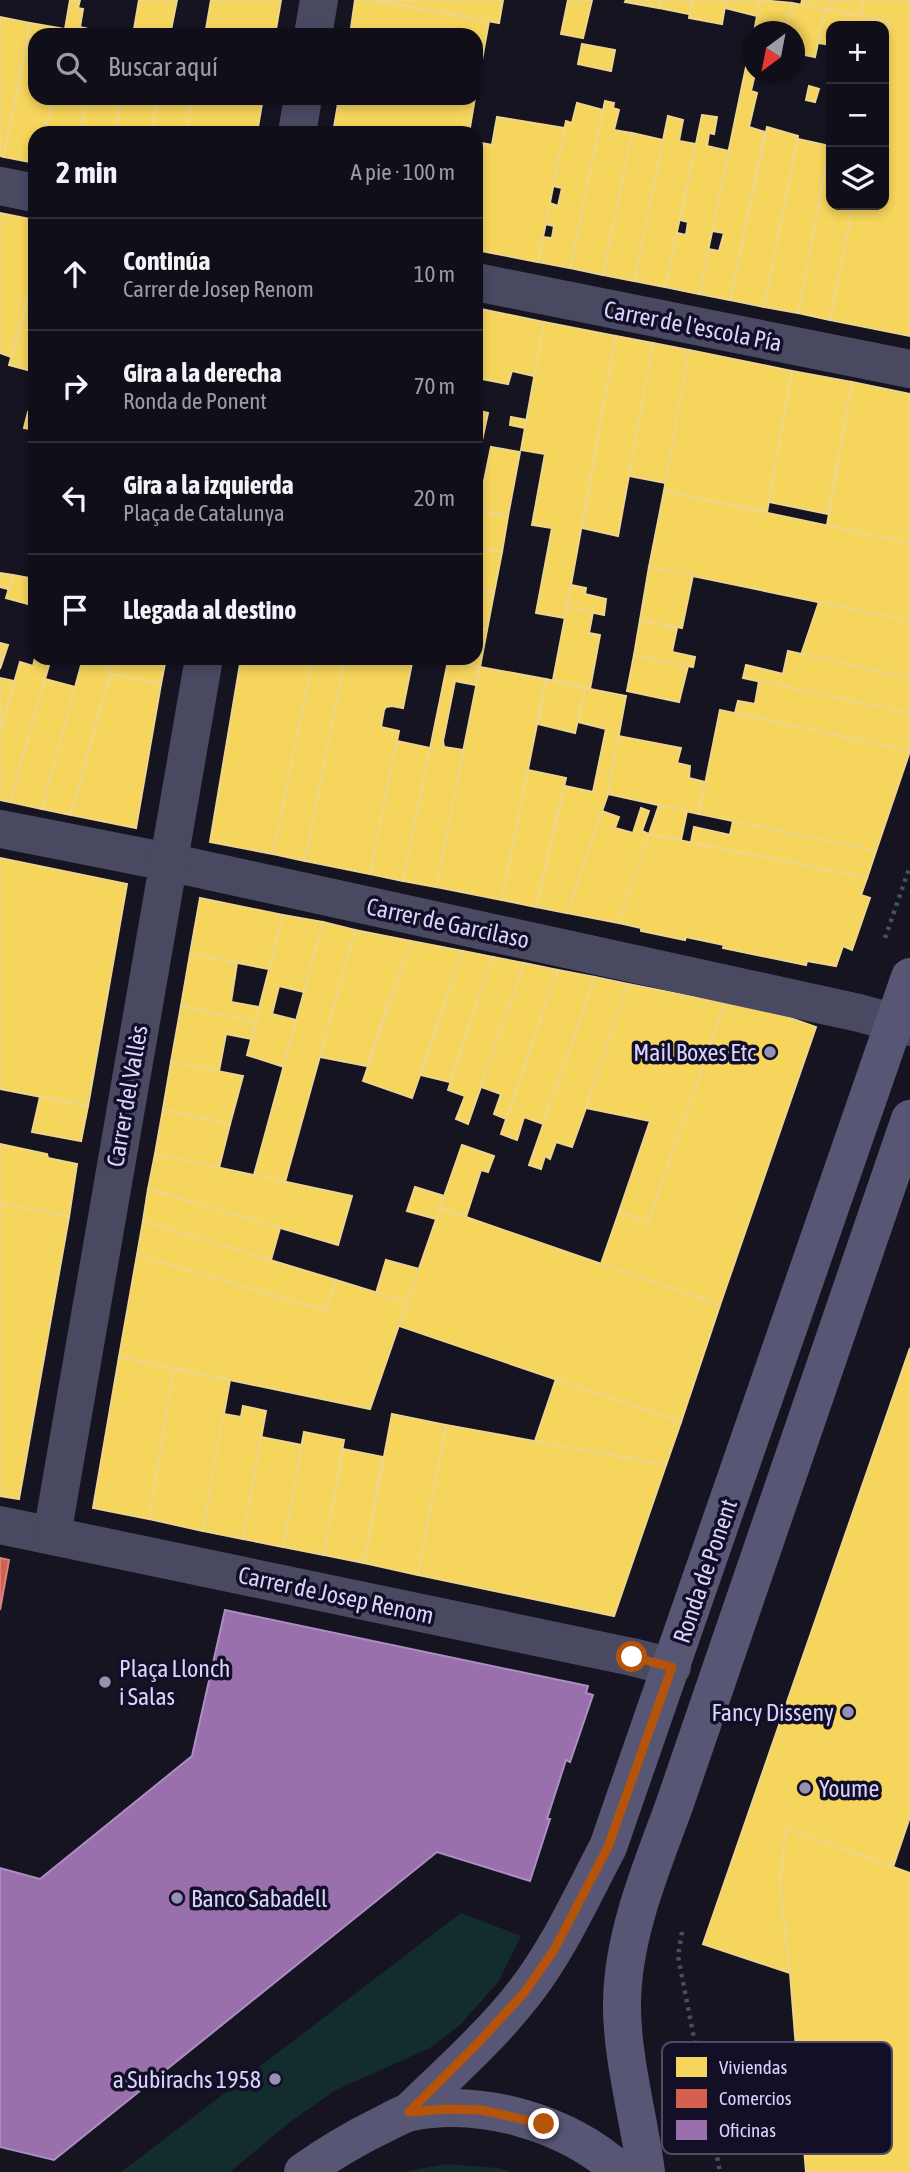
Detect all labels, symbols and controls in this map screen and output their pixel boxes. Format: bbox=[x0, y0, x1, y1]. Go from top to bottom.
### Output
north arrow bbox=[742, 21, 805, 84]
map controls bbox=[826, 21, 889, 210]
button: + bbox=[826, 21, 889, 84]
search box bbox=[28, 28, 483, 105]
icon: search bbox=[52, 48, 90, 86]
text: Buscar aquí bbox=[108, 52, 218, 82]
button: − bbox=[826, 84, 889, 147]
button: layers bbox=[826, 147, 889, 210]
text: 2 min bbox=[56, 155, 117, 189]
text: A pie · 100 m bbox=[351, 159, 455, 185]
text: Continúa bbox=[123, 246, 210, 276]
icon: ahead bbox=[56, 255, 94, 293]
text: 10 m bbox=[414, 261, 455, 287]
text: Carrer de Josep Renom bbox=[123, 276, 314, 302]
street label: Carrer de l'escola Pía bbox=[602, 296, 784, 356]
text: Gira a la derecha bbox=[123, 358, 282, 388]
icon: right bbox=[56, 367, 94, 405]
text: 70 m bbox=[414, 373, 455, 399]
text: Ronda de Ponent bbox=[123, 388, 267, 414]
text: Gira a la izquierda bbox=[123, 470, 294, 500]
icon: left bbox=[56, 479, 94, 517]
text: 20 m bbox=[414, 485, 455, 511]
text: Plaça de Catalunya bbox=[123, 500, 285, 526]
icon: arrive bbox=[56, 591, 94, 629]
text: Llegada al destino bbox=[123, 595, 296, 625]
street label: Carrer de Garcilaso bbox=[364, 893, 532, 953]
street label: Carrer del Vallès bbox=[101, 1023, 153, 1169]
place label: Mail Boxes Etc bbox=[633, 1039, 756, 1066]
marker: Mail Boxes Etc bbox=[762, 1044, 778, 1060]
street label: Ronda de Ponent bbox=[668, 1496, 742, 1646]
street label: Carrer de Josep Renom bbox=[236, 1561, 436, 1629]
route start bbox=[616, 1641, 647, 1672]
place label: Plaça Llonch i Salas bbox=[119, 1655, 230, 1710]
marker: Plaça Llonch i Salas bbox=[97, 1674, 113, 1690]
place label: Fancy Disseny bbox=[712, 1699, 834, 1726]
marker: Fancy Disseny bbox=[840, 1704, 856, 1720]
place label: Youme bbox=[819, 1775, 879, 1802]
marker: Youme bbox=[797, 1780, 813, 1796]
place label: Banco Sabadell bbox=[191, 1885, 328, 1912]
marker: Banco Sabadell bbox=[169, 1890, 185, 1906]
legend bbox=[662, 2042, 892, 2154]
text: Viviendas bbox=[719, 2056, 788, 2078]
place label: a Subirachs 1958 bbox=[113, 2066, 261, 2093]
marker: a Subirachs 1958 bbox=[267, 2071, 283, 2087]
text: Comercios bbox=[719, 2087, 792, 2109]
route end bbox=[528, 2108, 559, 2139]
text: Oficinas bbox=[719, 2119, 776, 2141]

